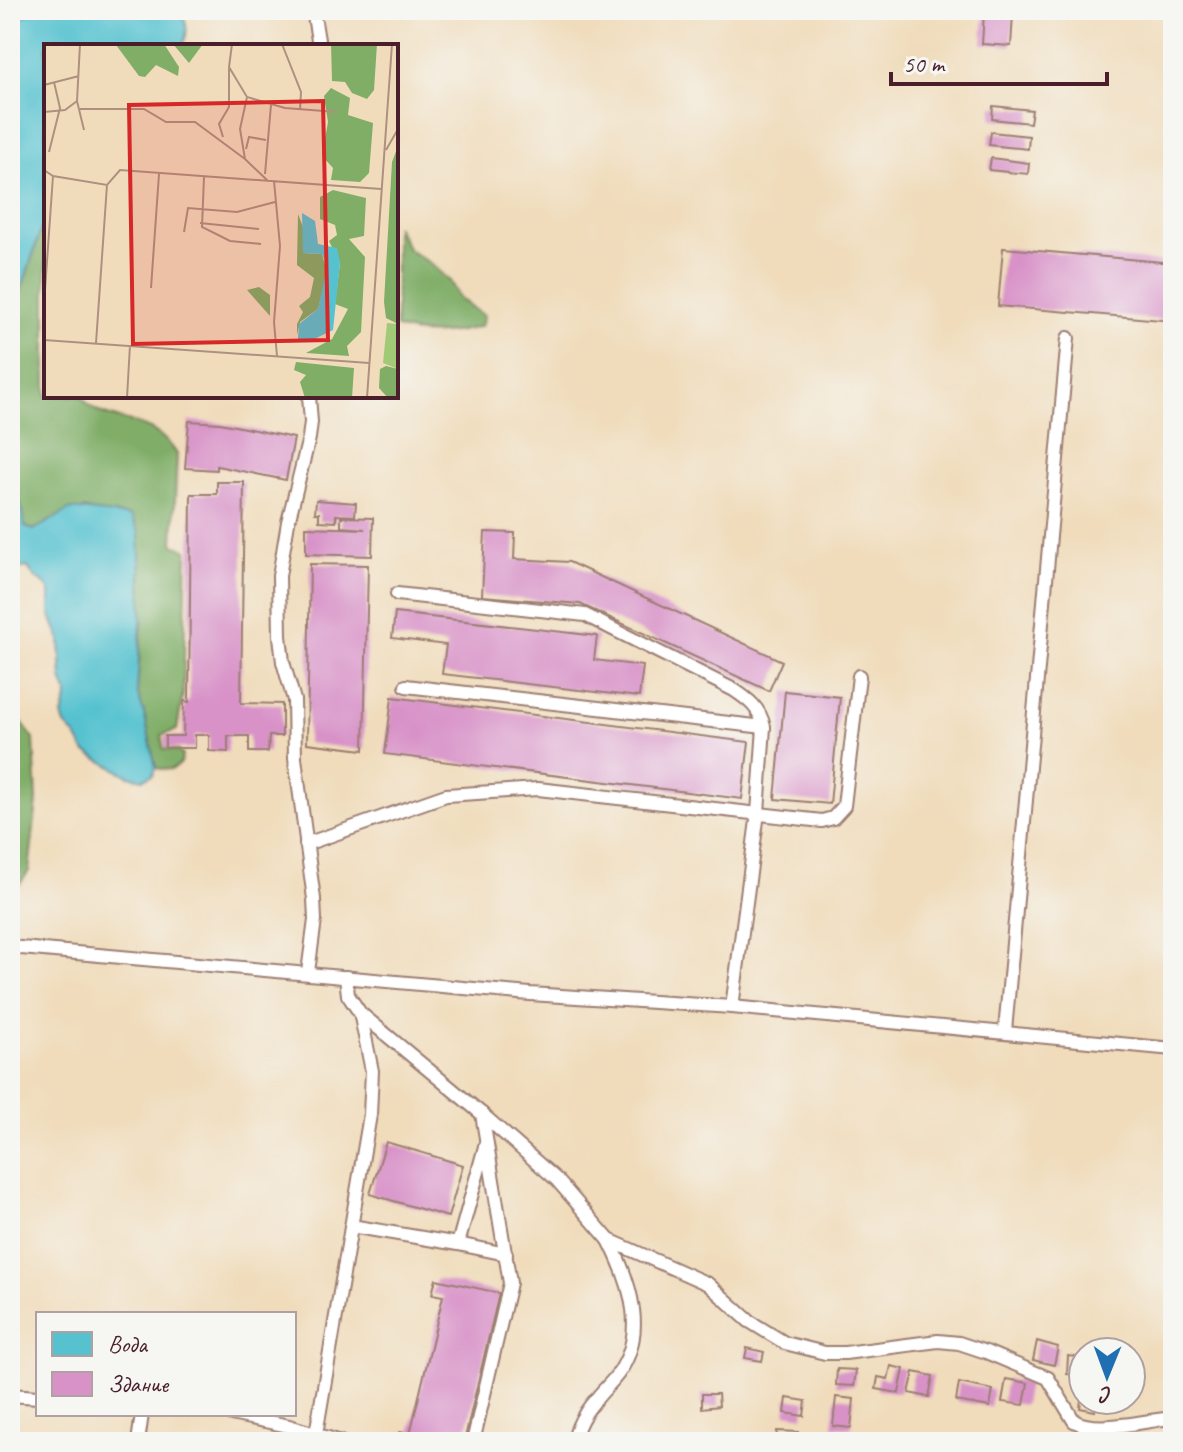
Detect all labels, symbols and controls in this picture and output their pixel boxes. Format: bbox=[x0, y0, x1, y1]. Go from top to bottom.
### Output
scale bar bbox=[891, 36, 1107, 86]
inset map bbox=[44, 44, 398, 398]
text: 50 m bbox=[903, 49, 946, 79]
legend bbox=[36, 1312, 296, 1416]
text: Вода bbox=[108, 1329, 148, 1359]
north arrow bbox=[1067, 1336, 1147, 1416]
text: Здание bbox=[108, 1369, 170, 1399]
text: С bbox=[1098, 1381, 1112, 1409]

